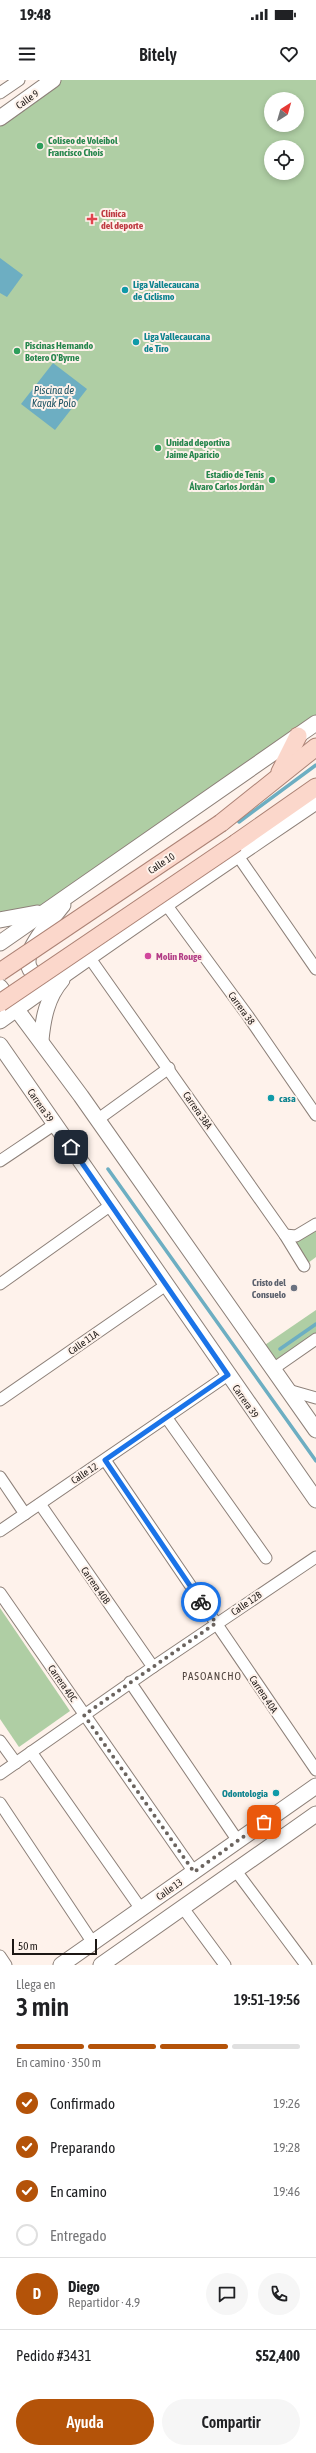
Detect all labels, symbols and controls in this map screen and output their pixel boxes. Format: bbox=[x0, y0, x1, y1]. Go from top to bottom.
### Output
text: 19:48 bbox=[20, 6, 51, 23]
icon: menu bbox=[16, 43, 38, 65]
icon: heart bbox=[278, 43, 300, 65]
text: Bitely bbox=[139, 44, 177, 65]
street label: Calle 9 bbox=[14, 88, 41, 111]
north arrow bbox=[264, 92, 304, 132]
map controls bbox=[264, 92, 304, 180]
place label: Coliseo de Voleibol Francisco Chois bbox=[48, 135, 118, 158]
button: locate bbox=[264, 140, 304, 180]
marker: Coliseo de Voleibol Francisco Chois bbox=[35, 141, 45, 151]
place label: Clínica del deporte bbox=[101, 208, 144, 231]
marker: Clínica del deporte bbox=[86, 213, 98, 225]
place label: Liga Vallecaucana de Ciclismo bbox=[133, 279, 200, 302]
marker: Liga Vallecaucana de Ciclismo bbox=[120, 285, 130, 295]
place label: Liga Vallecaucana de Tiro bbox=[144, 331, 211, 354]
marker: Liga Vallecaucana de Tiro bbox=[131, 337, 141, 347]
place label: Piscinas Hernando Botero O'Byrne bbox=[25, 340, 93, 363]
marker: Piscinas Hernando Botero O'Byrne bbox=[12, 346, 22, 356]
water label: Piscina de Kayak Polo bbox=[32, 384, 76, 409]
place label: Unidad deportiva Jaime Aparicio bbox=[165, 437, 230, 460]
marker: Unidad deportiva Jaime Aparicio bbox=[153, 443, 163, 453]
place label: Estadio de Tenis Álvaro Carlos Jordán bbox=[189, 469, 264, 492]
marker: Estadio de Tenis Álvaro Carlos Jordán bbox=[267, 475, 277, 485]
street label: Calle 10 bbox=[146, 850, 177, 876]
marker: Molin Rouge bbox=[143, 951, 153, 961]
place label: Molin Rouge bbox=[156, 951, 202, 962]
street label: Carrera 38 bbox=[226, 990, 257, 1027]
street label: Carrera 39 bbox=[25, 1087, 56, 1124]
street label: Carrera 38A bbox=[181, 1090, 214, 1131]
marker: casa bbox=[266, 1093, 276, 1103]
place label: casa bbox=[279, 1093, 296, 1104]
pin bbox=[54, 1130, 88, 1164]
icon: home bbox=[60, 1136, 82, 1158]
place label: Cristo del Consuelo bbox=[252, 1277, 286, 1300]
marker: Cristo del Consuelo bbox=[289, 1283, 299, 1293]
street label: Calle 11A bbox=[66, 1328, 101, 1357]
street label: Carrera 39 bbox=[230, 1383, 261, 1420]
street label: Calle 12 bbox=[69, 1460, 100, 1486]
street label: Carrera 40B bbox=[79, 1565, 112, 1606]
courier bbox=[181, 1582, 221, 1622]
street label: Calle 12B bbox=[229, 1589, 264, 1618]
icon: bike bbox=[190, 1591, 212, 1613]
street label: Carrera 40C bbox=[46, 1663, 80, 1704]
district label: PASOANCHO bbox=[182, 1670, 242, 1682]
street label: Carrera 40A bbox=[247, 1674, 280, 1715]
place label: Odontologia bbox=[222, 1788, 268, 1799]
marker: Odontologia bbox=[271, 1788, 281, 1798]
pin bbox=[247, 1805, 281, 1839]
icon: bag bbox=[253, 1811, 275, 1833]
street label: Calle 13 bbox=[154, 1876, 185, 1902]
scale bar bbox=[12, 1937, 97, 1956]
text: 50 m bbox=[18, 1940, 38, 1952]
text: Llega en bbox=[16, 1977, 56, 1992]
text: 19:51–19:56 bbox=[234, 1991, 300, 2008]
text: 3 min bbox=[16, 1992, 69, 2022]
text: En camino · 350 m bbox=[16, 2055, 101, 2070]
icon: check bbox=[16, 2092, 38, 2114]
text: Confirmado bbox=[50, 2095, 115, 2112]
text: 19:26 bbox=[273, 2096, 300, 2111]
icon: check bbox=[16, 2136, 38, 2158]
text: Preparando bbox=[50, 2139, 115, 2156]
text: 19:28 bbox=[273, 2140, 300, 2155]
icon: check bbox=[16, 2180, 38, 2202]
text: En camino bbox=[50, 2183, 107, 2200]
text: 19:46 bbox=[273, 2184, 300, 2199]
text: Entregado bbox=[50, 2227, 107, 2244]
button: chat bbox=[206, 2273, 248, 2315]
button: phone bbox=[258, 2273, 300, 2315]
text: Diego bbox=[68, 2278, 100, 2295]
text: D bbox=[33, 2285, 41, 2302]
text: Repartidor · 4.9 bbox=[68, 2295, 140, 2310]
text: Pedido #3431 bbox=[16, 2347, 92, 2364]
text: $52,400 bbox=[256, 2347, 300, 2364]
button: Ayuda bbox=[16, 2399, 154, 2445]
button: Compartir bbox=[162, 2399, 300, 2445]

